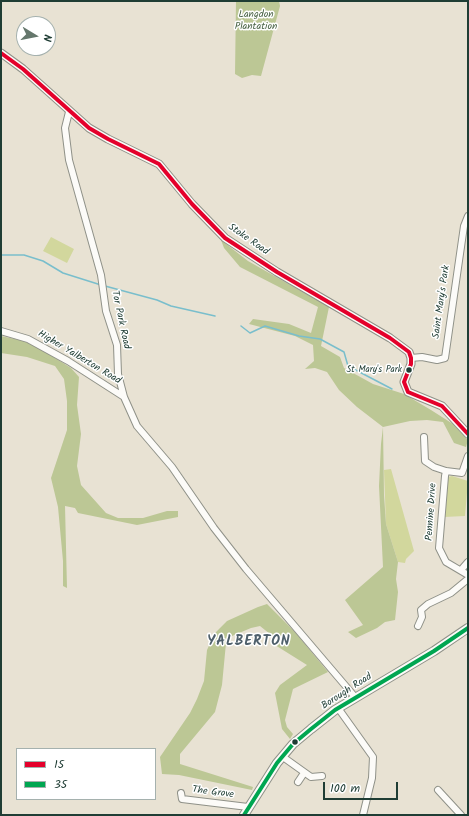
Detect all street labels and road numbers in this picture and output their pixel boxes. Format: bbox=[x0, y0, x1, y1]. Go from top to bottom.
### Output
street label: Stoke Road bbox=[225, 222, 271, 258]
street label: Saint Mary's Park bbox=[431, 265, 453, 339]
street label: Tor Park Road bbox=[108, 290, 132, 350]
street label: Higher Yalberton Road bbox=[35, 328, 123, 388]
street label: Pennine Drive bbox=[424, 483, 440, 541]
street label: Borough Road bbox=[320, 671, 374, 713]
street label: The Grove bbox=[191, 784, 235, 802]

